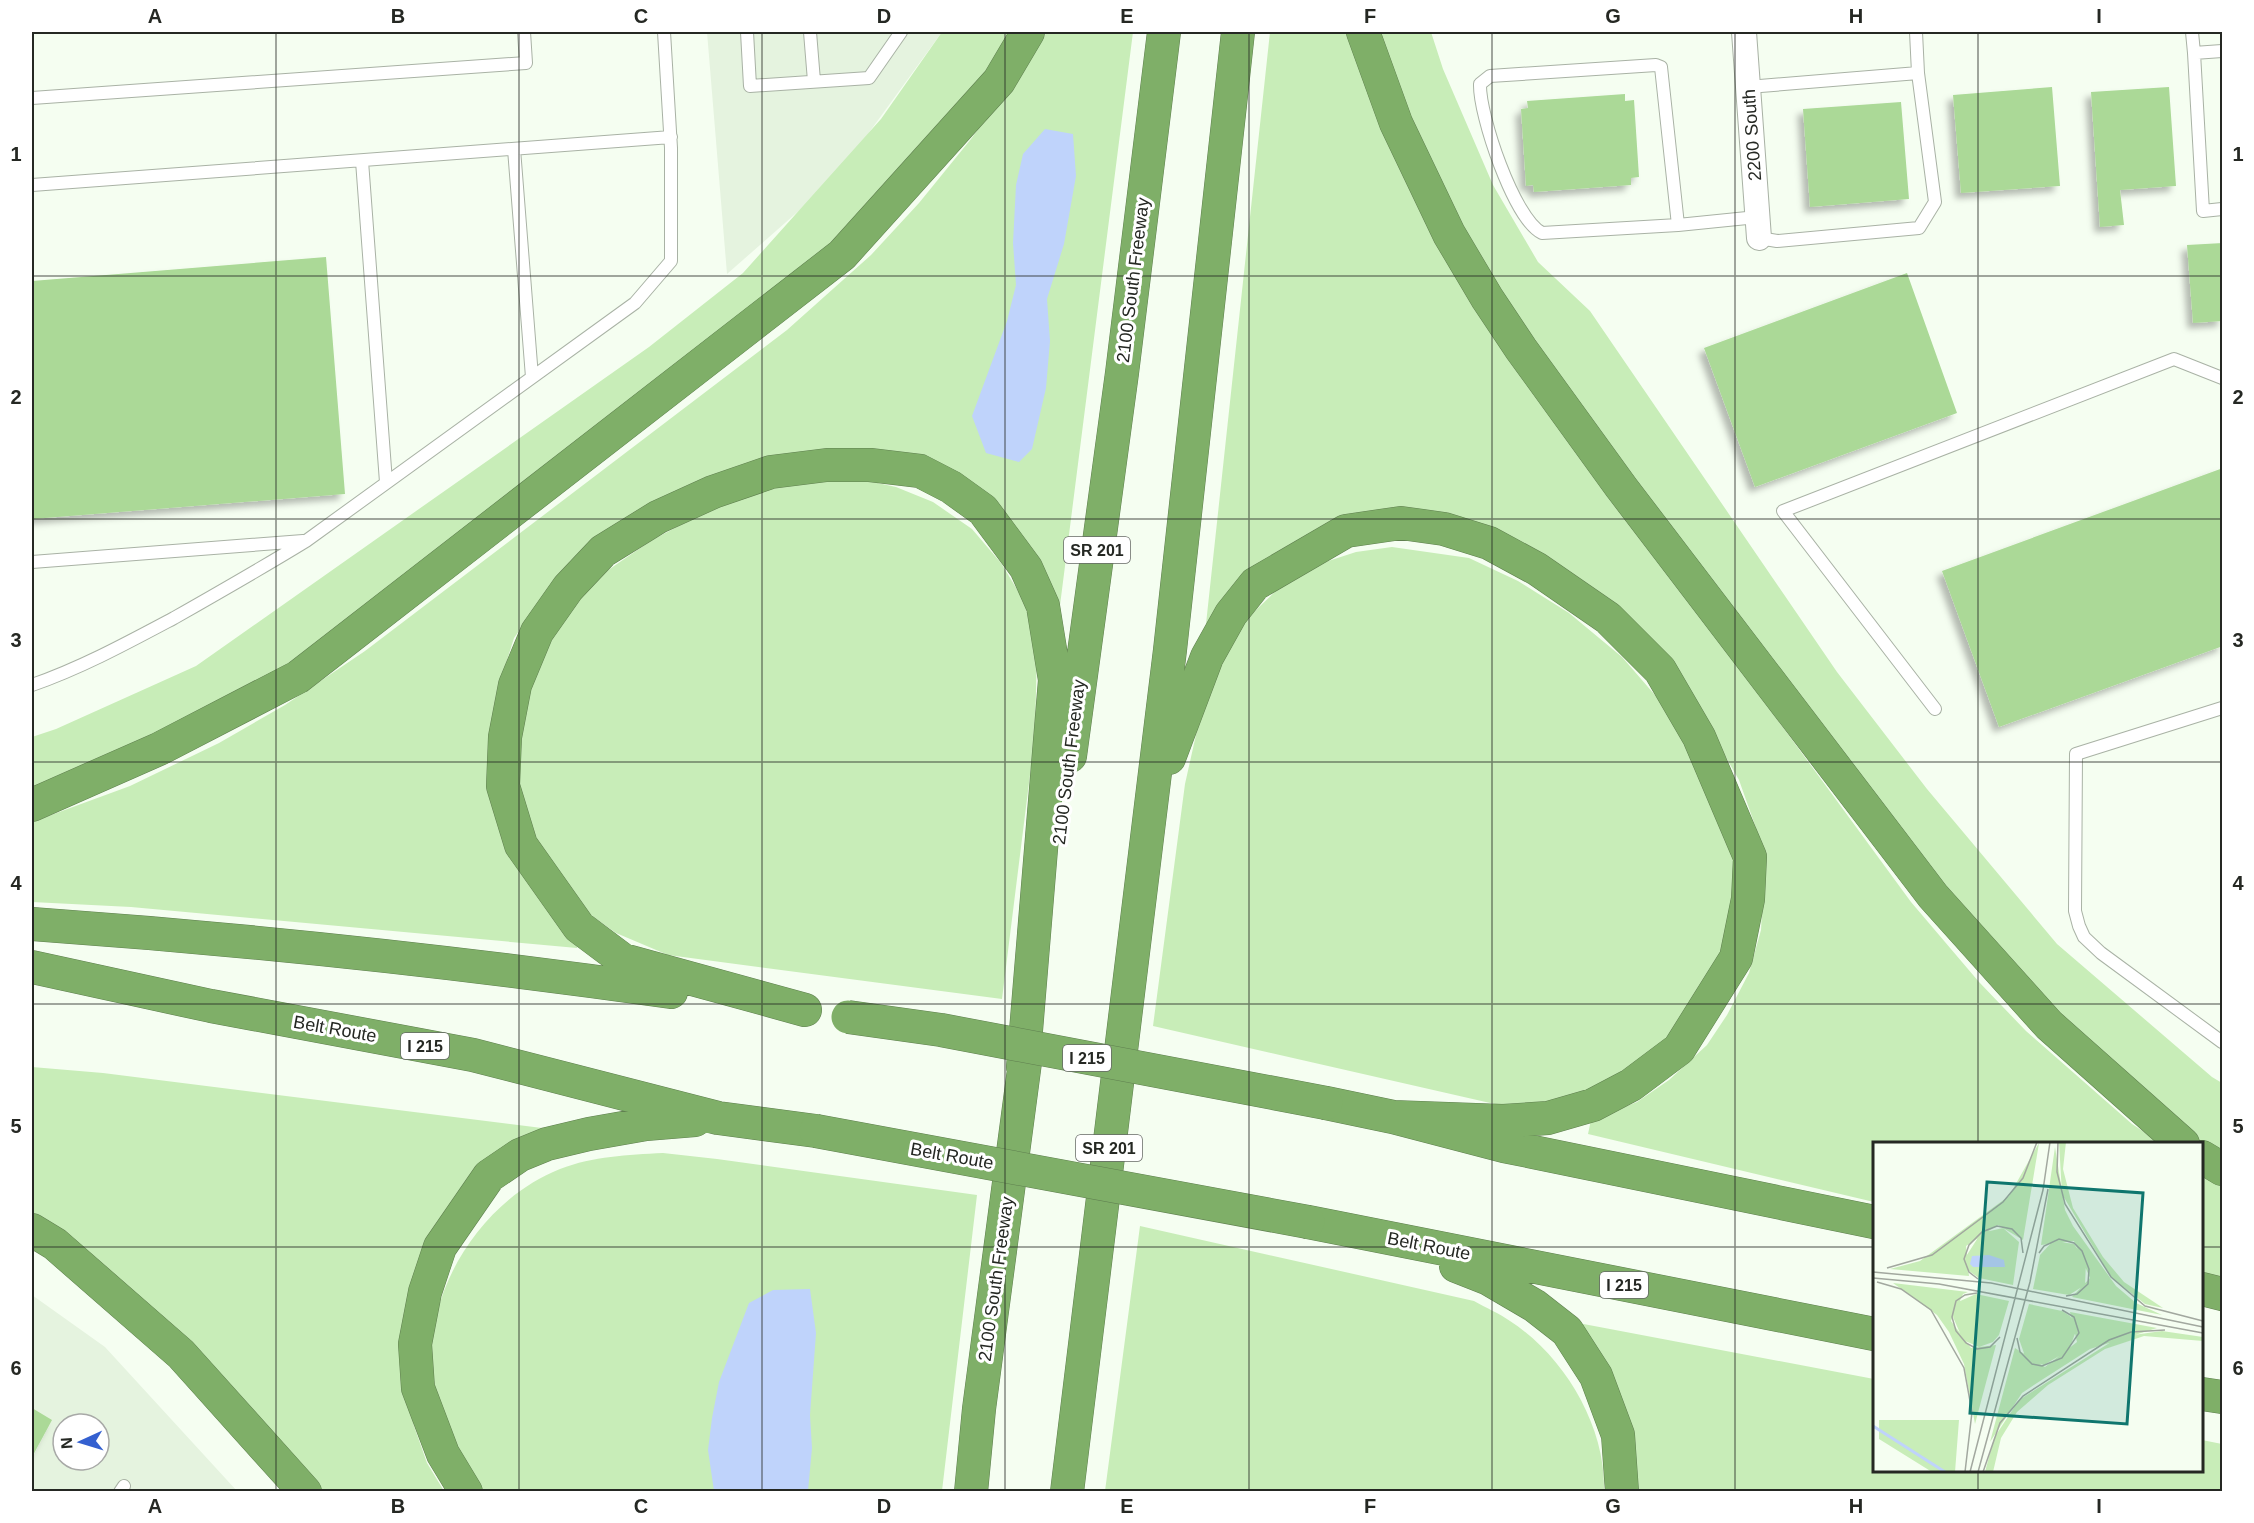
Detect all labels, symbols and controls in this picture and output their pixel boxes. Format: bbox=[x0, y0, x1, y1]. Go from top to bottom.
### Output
text: A bbox=[148, 5, 162, 27]
text: B bbox=[391, 5, 405, 27]
text: C bbox=[634, 5, 648, 27]
text: D bbox=[877, 5, 891, 27]
text: E bbox=[1120, 5, 1134, 27]
text: F bbox=[1364, 5, 1376, 27]
text: G bbox=[1605, 5, 1621, 27]
text: H bbox=[1849, 5, 1863, 27]
text: I bbox=[2096, 5, 2102, 27]
street label: 2200 South bbox=[1739, 88, 1765, 182]
text: 1 bbox=[10, 143, 22, 165]
text: 1 bbox=[2232, 143, 2244, 165]
street label: 2100 South Freeway bbox=[1113, 196, 1153, 364]
text: 2 bbox=[10, 386, 22, 408]
text: 2 bbox=[2232, 386, 2244, 408]
road number: SR 201 bbox=[1064, 537, 1130, 563]
text: 3 bbox=[10, 629, 22, 651]
text: 3 bbox=[2232, 629, 2244, 651]
street label: 2100 South Freeway bbox=[1049, 678, 1089, 846]
text: 4 bbox=[10, 872, 22, 894]
text: 4 bbox=[2232, 872, 2244, 894]
street label: Belt Route bbox=[292, 1012, 378, 1046]
road number: I 215 bbox=[401, 1033, 449, 1059]
road number: I 215 bbox=[1063, 1045, 1111, 1071]
text: 5 bbox=[10, 1115, 22, 1137]
text: 5 bbox=[2232, 1115, 2244, 1137]
road number: SR 201 bbox=[1076, 1135, 1142, 1161]
street label: Belt Route bbox=[909, 1139, 995, 1173]
inset map bbox=[1873, 1142, 2203, 1472]
street label: 2100 South Freeway bbox=[975, 1195, 1017, 1363]
street label: Belt Route bbox=[1386, 1228, 1472, 1264]
road number: I 215 bbox=[1600, 1272, 1648, 1298]
text: 6 bbox=[10, 1357, 22, 1379]
text: 6 bbox=[2232, 1357, 2244, 1379]
north arrow bbox=[51, 1412, 111, 1472]
text: N bbox=[58, 1437, 75, 1449]
text: A bbox=[148, 1495, 162, 1517]
text: B bbox=[391, 1495, 405, 1517]
text: C bbox=[634, 1495, 648, 1517]
text: D bbox=[877, 1495, 891, 1517]
text: E bbox=[1120, 1495, 1134, 1517]
text: F bbox=[1364, 1495, 1376, 1517]
text: G bbox=[1605, 1495, 1621, 1517]
text: H bbox=[1849, 1495, 1863, 1517]
text: I bbox=[2096, 1495, 2102, 1517]

